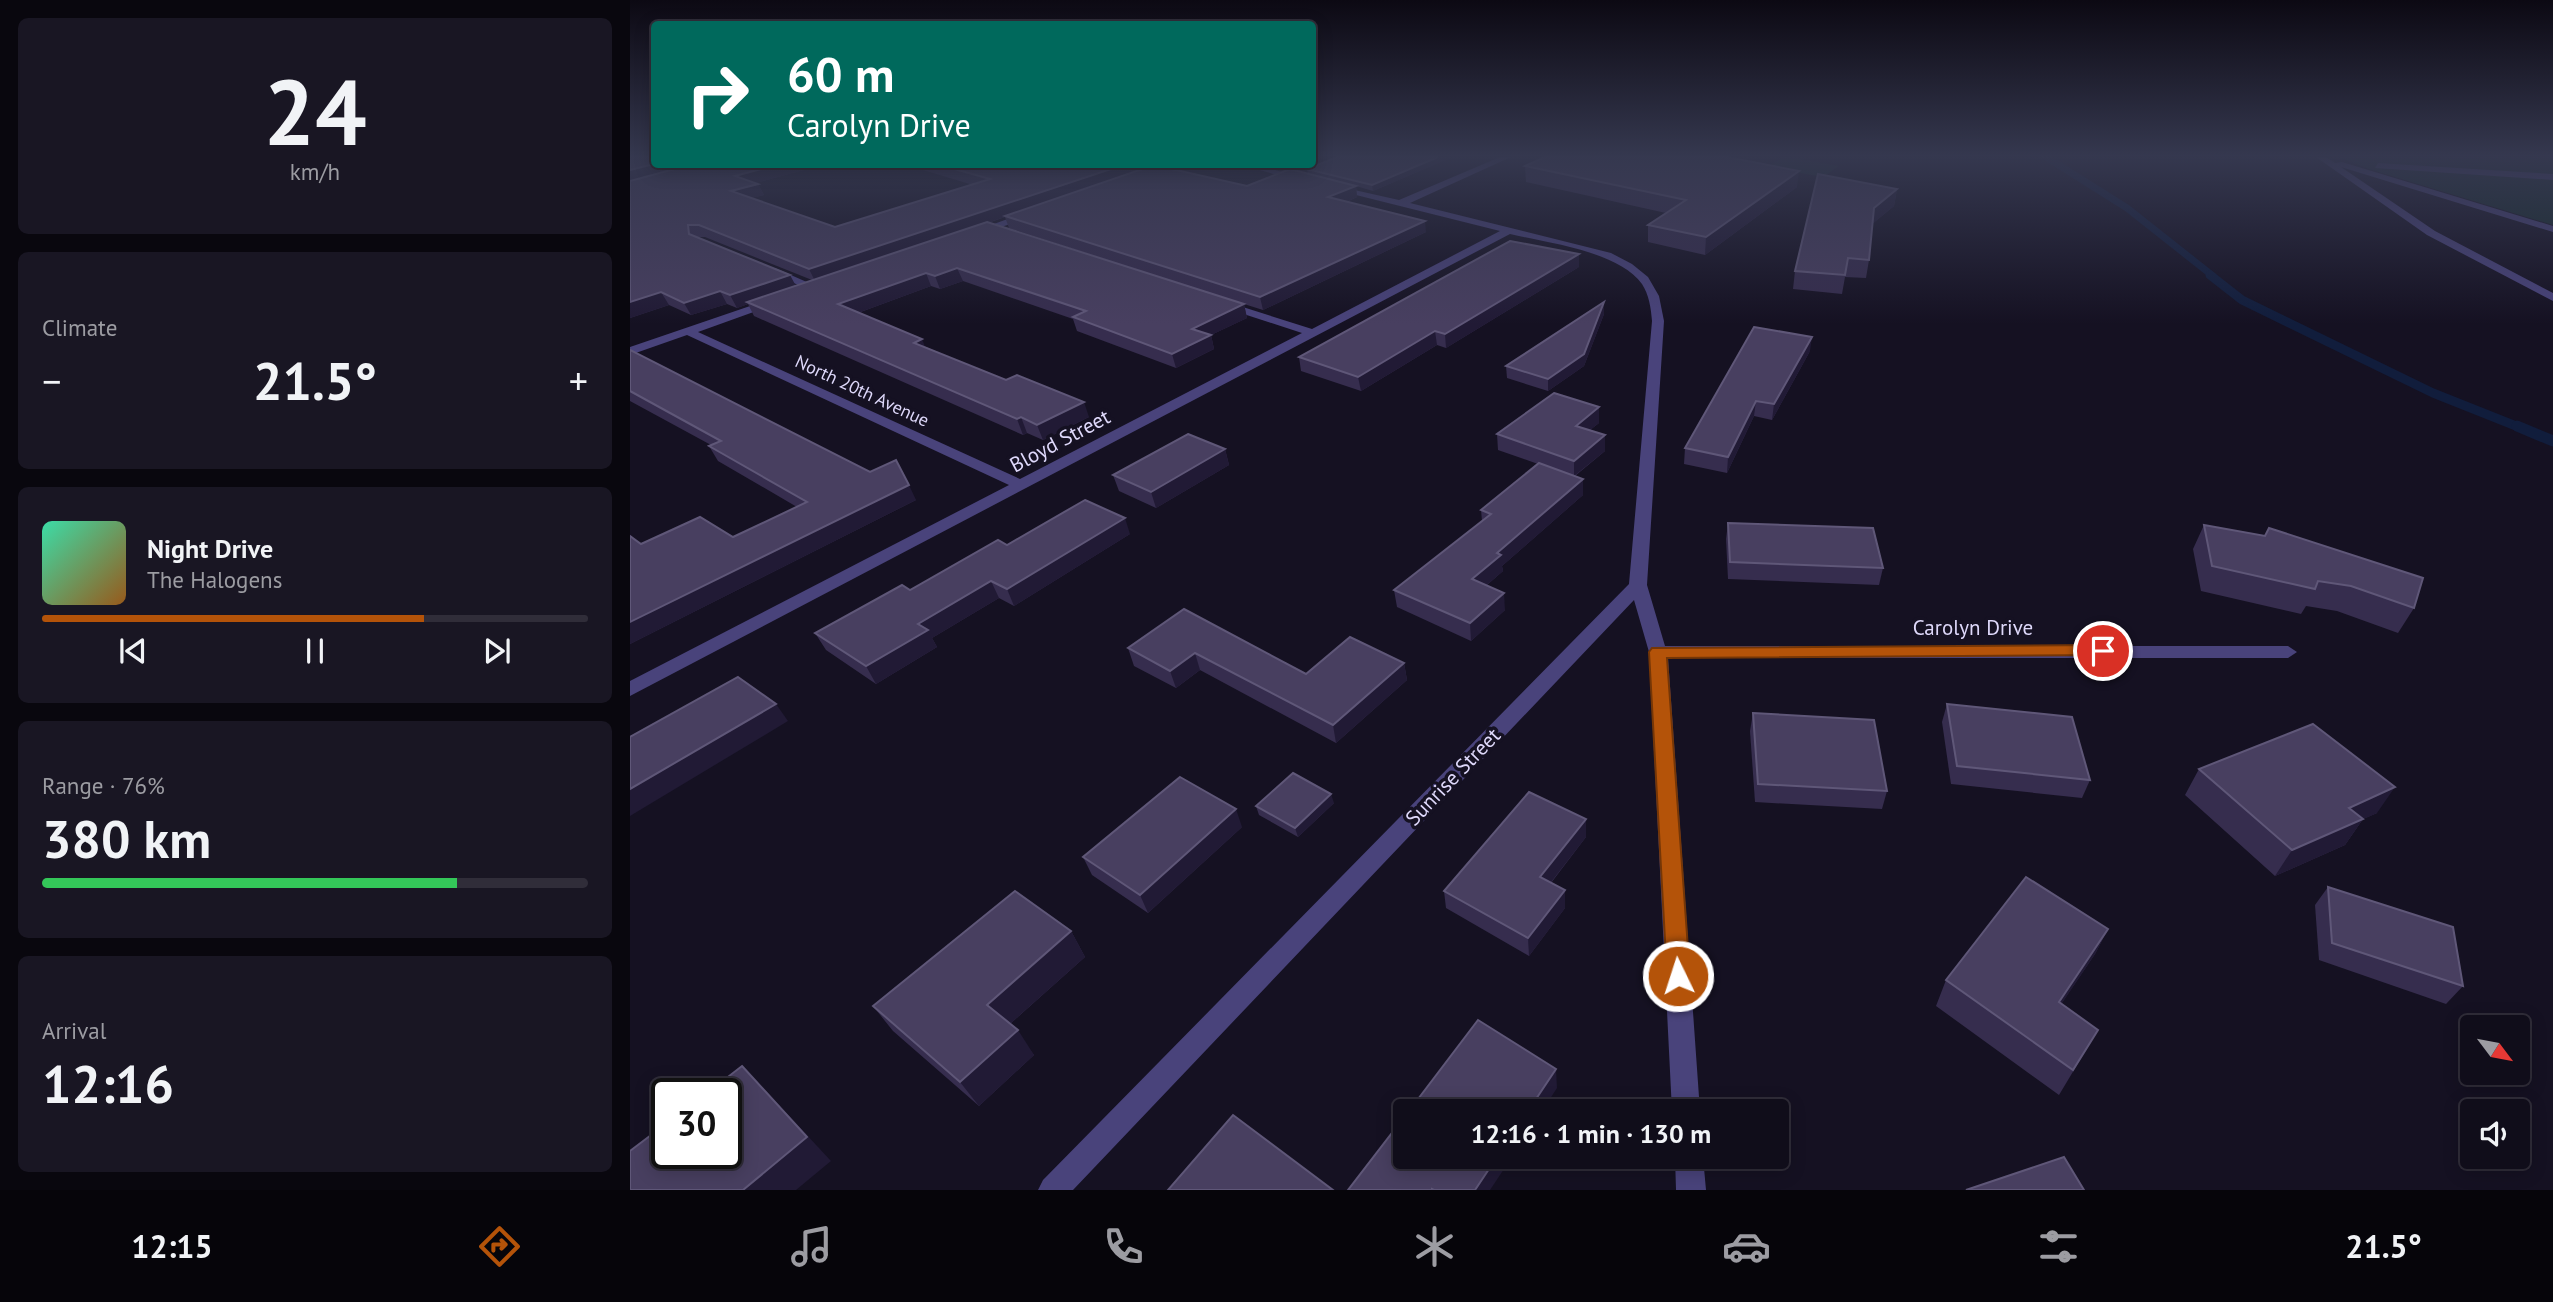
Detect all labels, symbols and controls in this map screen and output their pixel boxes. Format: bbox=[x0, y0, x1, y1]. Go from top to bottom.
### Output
text: 60 m bbox=[787, 42, 894, 106]
icon: right bbox=[672, 49, 763, 140]
text: 24 bbox=[263, 52, 367, 170]
text: Carolyn Drive bbox=[787, 104, 971, 146]
text: km/h bbox=[290, 157, 340, 186]
text: Climate bbox=[42, 313, 117, 342]
text: 21.5° bbox=[253, 347, 377, 414]
street label: North 20th Avenue bbox=[792, 349, 933, 432]
text: − bbox=[42, 356, 61, 405]
text: + bbox=[569, 356, 588, 405]
street label: Bloyd Street bbox=[1005, 403, 1115, 478]
text: Night Drive bbox=[147, 532, 273, 565]
text: The Halogens bbox=[147, 565, 282, 594]
street label: Carolyn Drive bbox=[1913, 614, 2033, 641]
pin bbox=[2073, 621, 2133, 681]
icon: previous bbox=[114, 632, 152, 670]
icon: pause bbox=[296, 632, 334, 670]
icon: next bbox=[478, 632, 516, 670]
icon: arrive bbox=[2084, 632, 2122, 670]
street label: Sunrise Street bbox=[1399, 722, 1506, 831]
text: Range · 76% bbox=[42, 771, 165, 800]
text: 380 km bbox=[42, 805, 211, 872]
position arrow bbox=[1641, 939, 1715, 1013]
north arrow bbox=[2460, 1015, 2530, 1085]
map controls bbox=[2460, 1015, 2530, 1169]
text: Arrival bbox=[42, 1016, 106, 1045]
text: 12:16 bbox=[42, 1050, 174, 1117]
speed limit sign: 30 bbox=[651, 1078, 742, 1169]
button: sound bbox=[2460, 1099, 2530, 1169]
text: 12:16 · 1 min · 130 m bbox=[1471, 1117, 1711, 1150]
icon: directions bbox=[475, 1222, 524, 1271]
icon: music bbox=[787, 1222, 836, 1271]
icon: phone bbox=[1099, 1222, 1148, 1271]
icon: climate bbox=[1410, 1222, 1459, 1271]
icon: car bbox=[1722, 1222, 1771, 1271]
icon: filters bbox=[2034, 1222, 2083, 1271]
text: 12:15 bbox=[131, 1225, 213, 1267]
text: 21.5° bbox=[2345, 1225, 2422, 1267]

